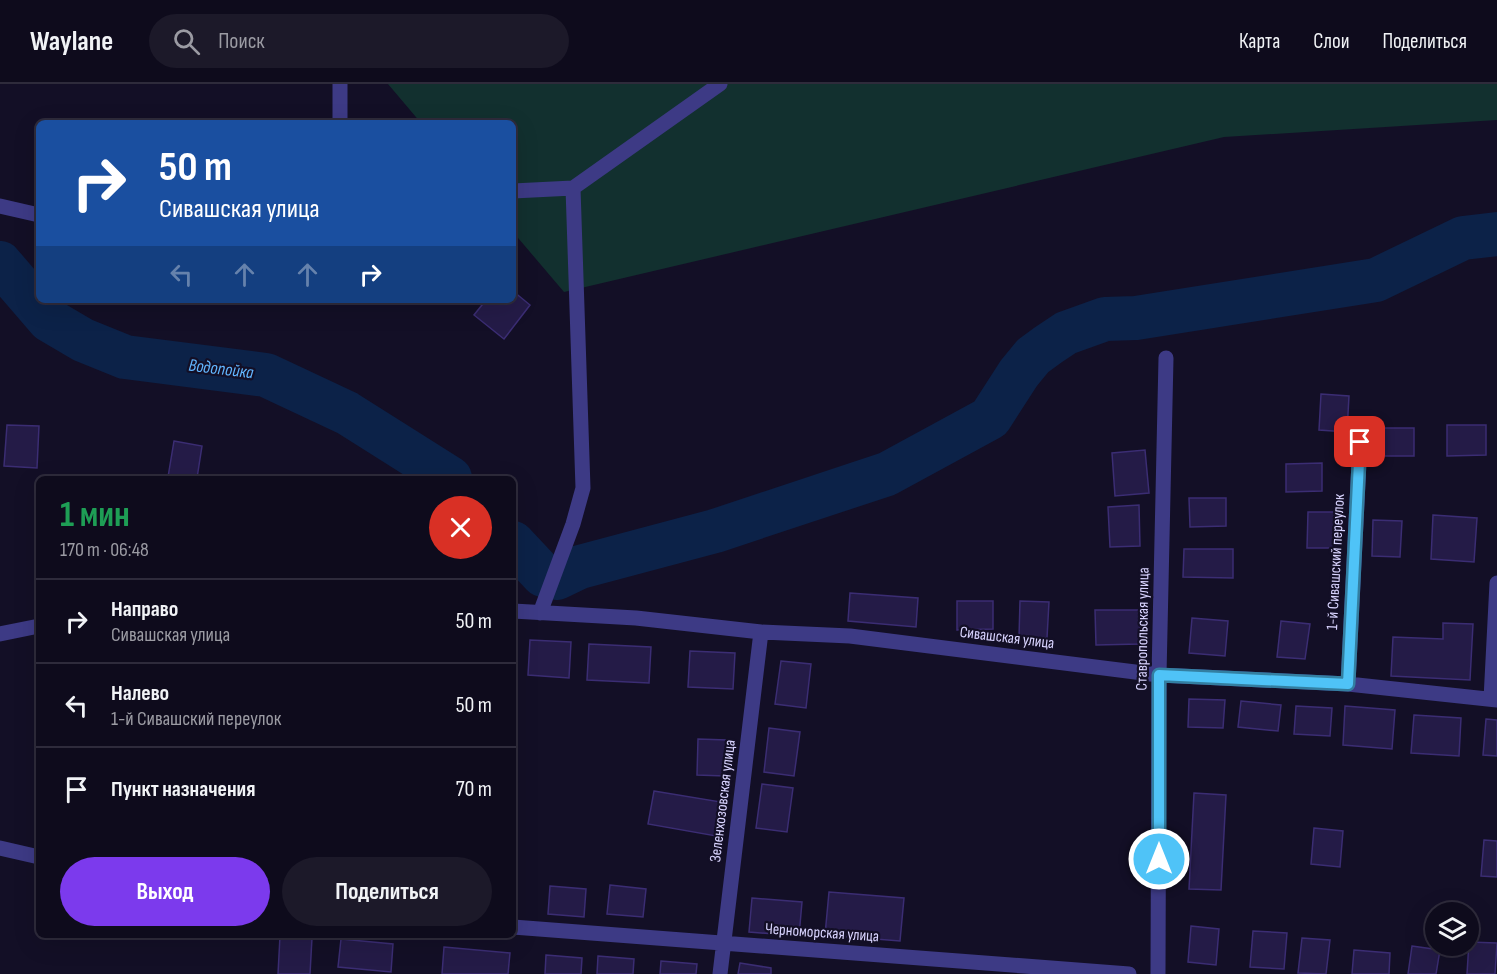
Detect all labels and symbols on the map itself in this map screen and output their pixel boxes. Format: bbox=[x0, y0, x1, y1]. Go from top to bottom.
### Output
water label: Водопойка bbox=[187, 355, 255, 383]
pin bbox=[1334, 416, 1385, 467]
street label: 1-й Сивашский переулок bbox=[1323, 493, 1349, 631]
street label: Ставропольская улица bbox=[1132, 567, 1154, 691]
street label: Сивашская улица bbox=[959, 623, 1055, 653]
street label: Зеленхозовская улица bbox=[706, 739, 740, 863]
position arrow bbox=[1127, 827, 1191, 891]
street label: Черноморская улица bbox=[764, 920, 880, 946]

